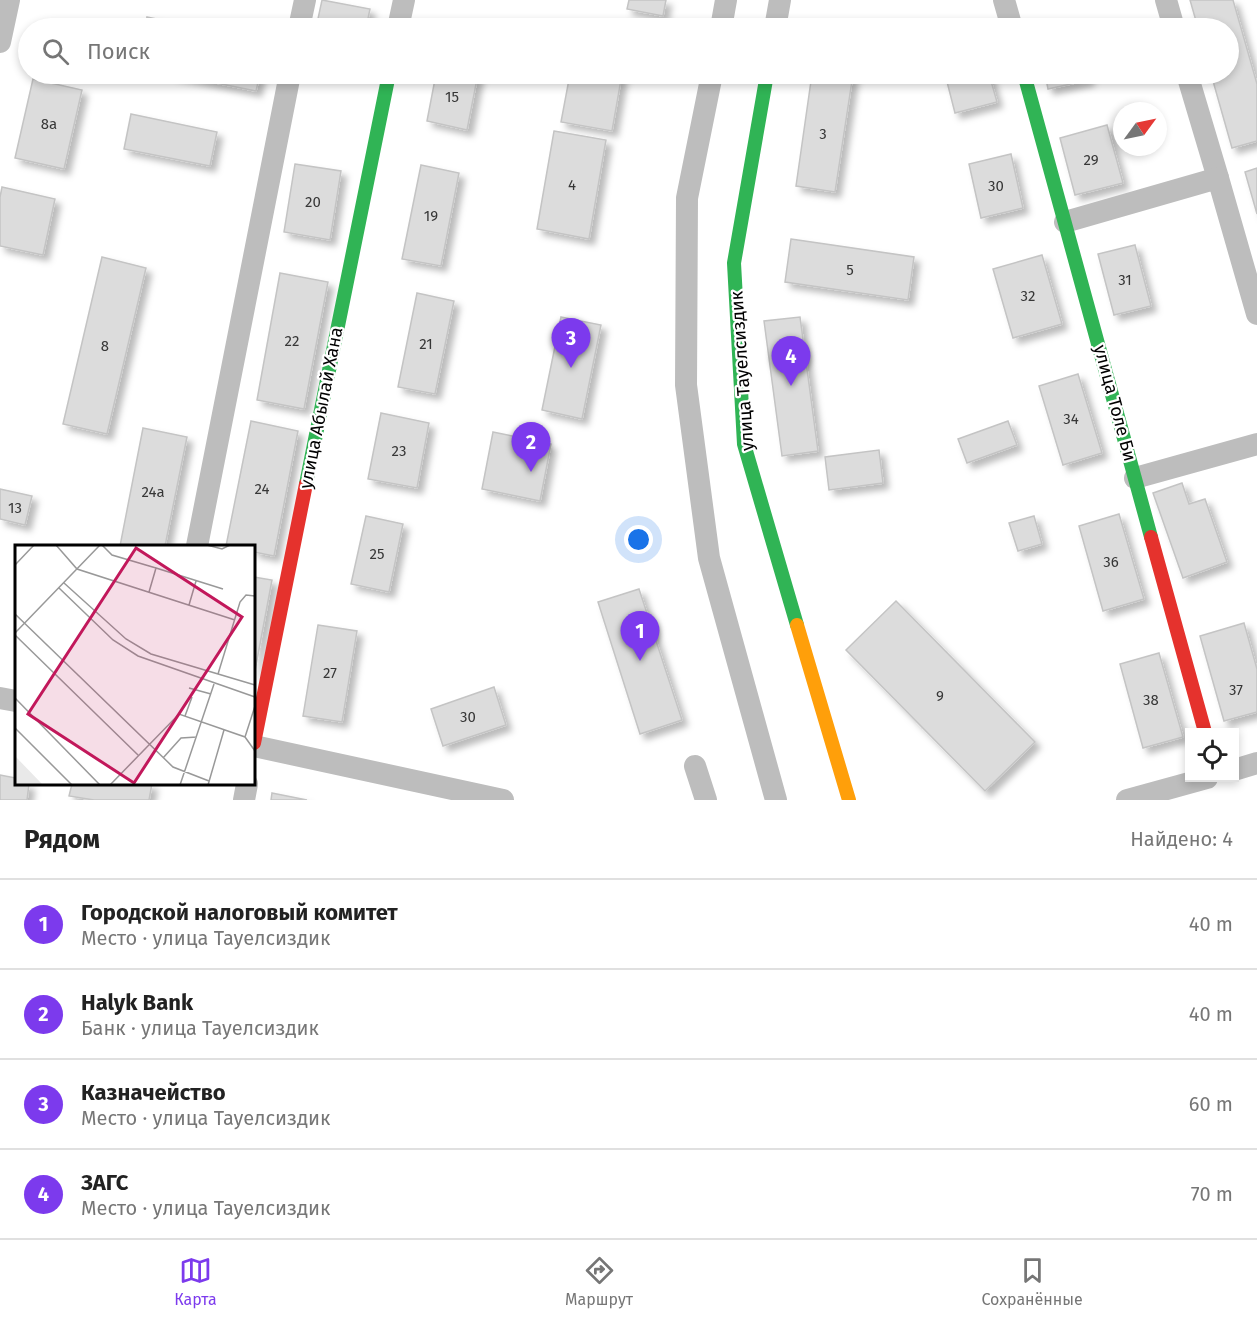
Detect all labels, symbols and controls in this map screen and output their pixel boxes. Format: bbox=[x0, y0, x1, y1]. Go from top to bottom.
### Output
search box bbox=[18, 18, 1239, 84]
icon: search bbox=[39, 35, 72, 68]
text: Поиск bbox=[87, 38, 150, 65]
house number: 15 bbox=[445, 88, 459, 106]
north arrow bbox=[1113, 102, 1167, 156]
house number: 8а bbox=[41, 115, 57, 133]
house number: 3 bbox=[819, 125, 827, 143]
house number: 29 bbox=[1083, 151, 1099, 169]
house number: 4 bbox=[568, 176, 576, 194]
house number: 30 bbox=[988, 177, 1004, 195]
house number: 20 bbox=[305, 193, 321, 211]
house number: 19 bbox=[424, 207, 438, 225]
house number: 5 bbox=[846, 261, 854, 279]
house number: 31 bbox=[1118, 271, 1132, 289]
house number: 32 bbox=[1021, 287, 1035, 305]
street label: улица Тауелсиздик bbox=[725, 290, 759, 452]
pin: 3 bbox=[552, 318, 590, 368]
street label: улица Абылай Хана bbox=[295, 325, 347, 491]
house number: 22 bbox=[285, 332, 299, 350]
house number: 21 bbox=[419, 335, 433, 353]
pin: 4 bbox=[772, 336, 810, 386]
house number: 8 bbox=[101, 337, 109, 355]
street label: улица Толе Би bbox=[1089, 342, 1141, 464]
house number: 34 bbox=[1063, 410, 1079, 428]
pin: 2 bbox=[512, 422, 550, 472]
house number: 23 bbox=[392, 442, 406, 460]
house number: 24 bbox=[254, 480, 270, 498]
house number: 24а bbox=[141, 483, 165, 501]
house number: 13 bbox=[8, 499, 22, 517]
your location bbox=[624, 525, 653, 554]
inset map bbox=[15, 545, 255, 785]
house number: 25 bbox=[370, 545, 384, 563]
house number: 36 bbox=[1103, 553, 1119, 571]
pin: 1 bbox=[620, 612, 660, 661]
house number: 27 bbox=[323, 664, 337, 682]
house number: 37 bbox=[1229, 681, 1243, 699]
house number: 9 bbox=[936, 687, 944, 705]
house number: 38 bbox=[1143, 691, 1159, 709]
house number: 30 bbox=[460, 708, 476, 726]
map controls bbox=[1185, 728, 1239, 782]
button: locate bbox=[1185, 728, 1239, 782]
text: Рядом bbox=[24, 824, 100, 855]
text: Найдено: 4 bbox=[1130, 827, 1233, 851]
text: Городской налоговый комитет bbox=[81, 899, 398, 926]
text: 1 bbox=[39, 912, 48, 936]
text: 40 m bbox=[1189, 912, 1233, 936]
text: Место · улица Тауелсиздик bbox=[81, 926, 330, 950]
text: Halyk Bank bbox=[81, 989, 193, 1016]
text: 2 bbox=[38, 1002, 49, 1026]
text: 40 m bbox=[1189, 1002, 1233, 1026]
text: Банк · улица Тауелсиздик bbox=[81, 1016, 319, 1040]
text: Казначейство bbox=[81, 1079, 226, 1106]
text: 3 bbox=[38, 1092, 49, 1116]
text: 60 m bbox=[1189, 1092, 1233, 1116]
text: Место · улица Тауелсиздик bbox=[81, 1106, 330, 1130]
text: ЗАГС bbox=[81, 1169, 128, 1196]
text: 4 bbox=[38, 1182, 49, 1206]
text: 70 m bbox=[1191, 1182, 1233, 1206]
text: Место · улица Тауелсиздик bbox=[81, 1196, 330, 1220]
tab: Карта bbox=[174, 1254, 217, 1309]
tab: Маршрут bbox=[565, 1254, 633, 1309]
tab: Сохранённые bbox=[981, 1254, 1083, 1309]

